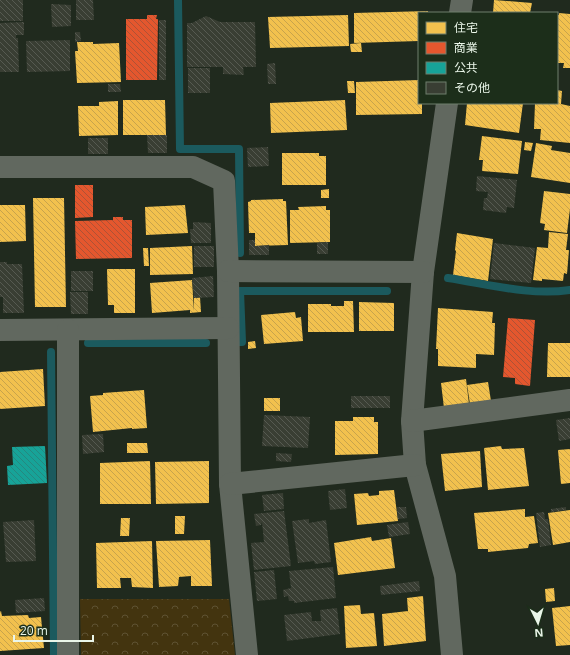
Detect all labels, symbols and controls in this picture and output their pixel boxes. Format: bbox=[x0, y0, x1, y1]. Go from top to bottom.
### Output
legend bbox=[418, 12, 558, 104]
text: 住宅 bbox=[454, 19, 478, 36]
text: 商業 bbox=[454, 39, 478, 56]
text: 公共 bbox=[454, 59, 478, 76]
text: その他 bbox=[454, 79, 490, 96]
north arrow bbox=[518, 603, 558, 643]
scale bar bbox=[14, 617, 93, 643]
text: 20 m bbox=[20, 622, 48, 639]
text: N bbox=[534, 626, 544, 641]

